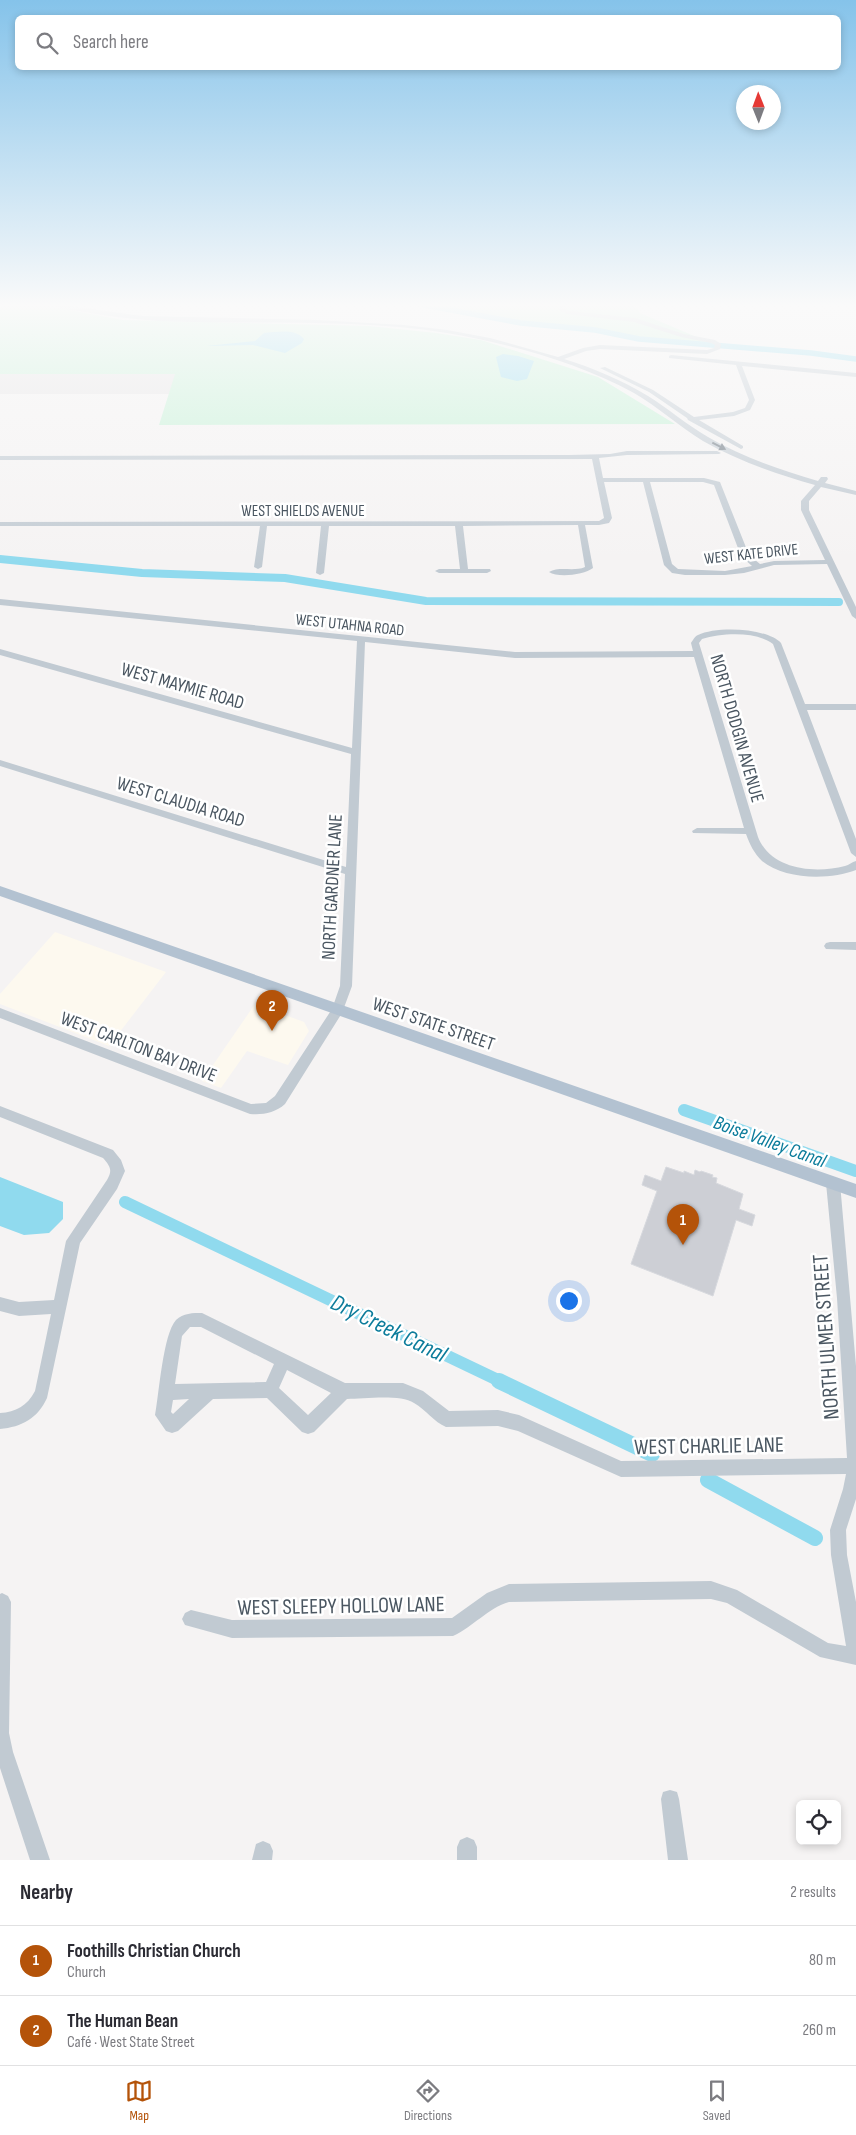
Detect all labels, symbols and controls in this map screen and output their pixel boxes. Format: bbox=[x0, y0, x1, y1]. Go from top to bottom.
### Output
search box bbox=[15, 15, 841, 70]
icon: search bbox=[33, 29, 61, 57]
text: Search here bbox=[73, 31, 149, 54]
north arrow bbox=[736, 85, 781, 130]
one-way arrow bbox=[712, 442, 726, 450]
street label: WEST SHIELDS AVENUE bbox=[241, 502, 365, 521]
street label: WEST KATE DRIVE bbox=[703, 540, 799, 569]
street label: WEST UTAHNA ROAD bbox=[295, 610, 405, 641]
street label: NORTH DODGIN AVENUE bbox=[704, 652, 769, 805]
street label: WEST MAYMIE ROAD bbox=[118, 658, 247, 715]
street label: WEST CLAUDIA ROAD bbox=[114, 772, 247, 833]
street label: NORTH GARDNER LANE bbox=[317, 814, 348, 961]
pin: 2 bbox=[256, 990, 288, 1031]
street label: WEST STATE STREET bbox=[369, 993, 498, 1056]
street label: WEST CARLTON BAY DRIVE bbox=[57, 1007, 220, 1088]
water label: Boise Valley Canal bbox=[710, 1110, 830, 1174]
pin: 1 bbox=[667, 1204, 699, 1245]
street label: NORTH ULMER STREET bbox=[807, 1253, 846, 1421]
water label: Dry Creek Canal bbox=[326, 1288, 452, 1369]
your location bbox=[556, 1288, 582, 1314]
street label: WEST CHARLIE LANE bbox=[634, 1432, 784, 1461]
street label: WEST SLEEPY HOLLOW LANE bbox=[237, 1591, 445, 1622]
map controls bbox=[796, 1800, 841, 1845]
button: locate bbox=[796, 1800, 841, 1845]
text: Nearby bbox=[20, 1880, 73, 1905]
text: 2 results bbox=[790, 1883, 836, 1902]
text: Foothills Christian Church bbox=[67, 1940, 241, 1963]
text: 1 bbox=[33, 1951, 39, 1970]
text: 80 m bbox=[809, 1951, 836, 1970]
text: Church bbox=[67, 1963, 106, 1982]
text: The Human Bean bbox=[67, 2010, 178, 2033]
text: 2 bbox=[32, 2021, 40, 2040]
text: 260 m bbox=[802, 2021, 836, 2040]
text: Café · West State Street bbox=[67, 2033, 195, 2052]
tab: Map bbox=[125, 2077, 153, 2124]
tab: Directions bbox=[404, 2077, 452, 2124]
tab: Saved bbox=[703, 2077, 731, 2124]

